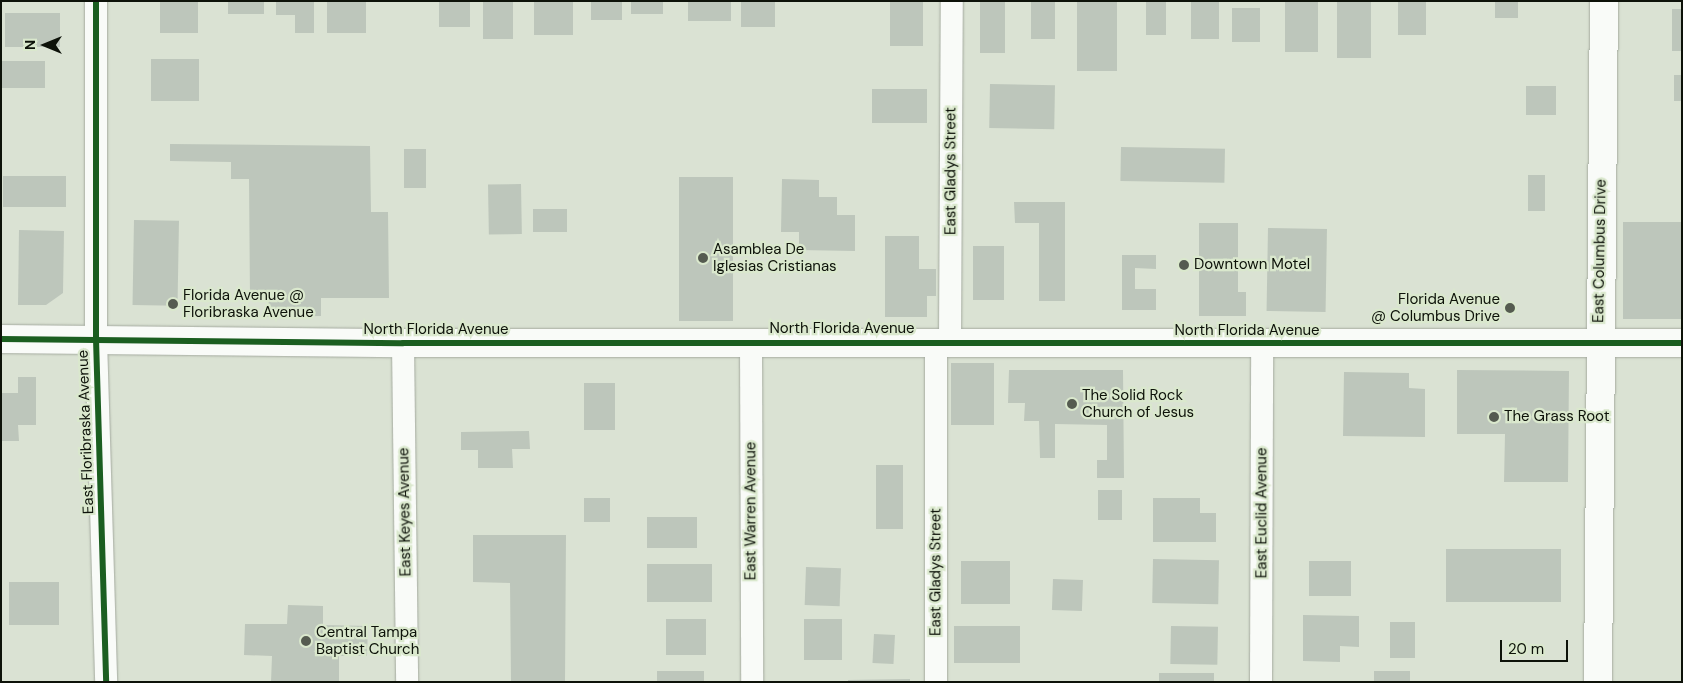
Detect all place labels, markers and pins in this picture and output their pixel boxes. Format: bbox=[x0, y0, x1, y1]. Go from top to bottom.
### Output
place label: Asamblea De Iglesias Cristianas bbox=[713, 240, 837, 275]
marker: Asamblea De Iglesias Cristianas bbox=[697, 252, 709, 264]
place label: Downtown Motel bbox=[1194, 256, 1310, 274]
marker: Downtown Motel bbox=[1178, 259, 1190, 271]
place label: Florida Avenue @ Floribraska Avenue bbox=[183, 286, 314, 321]
place label: Florida Avenue @ Columbus Drive bbox=[1371, 290, 1500, 325]
marker: Florida Avenue @ Floribraska Avenue bbox=[167, 298, 179, 310]
marker: Florida Avenue @ Columbus Drive bbox=[1504, 302, 1516, 314]
place label: The Solid Rock Church of Jesus bbox=[1082, 386, 1194, 421]
marker: The Solid Rock Church of Jesus bbox=[1066, 398, 1078, 410]
place label: The Grass Root bbox=[1504, 408, 1610, 426]
marker: The Grass Root bbox=[1488, 411, 1500, 423]
place label: Central Tampa Baptist Church bbox=[316, 623, 419, 658]
marker: Central Tampa Baptist Church bbox=[300, 635, 312, 647]

